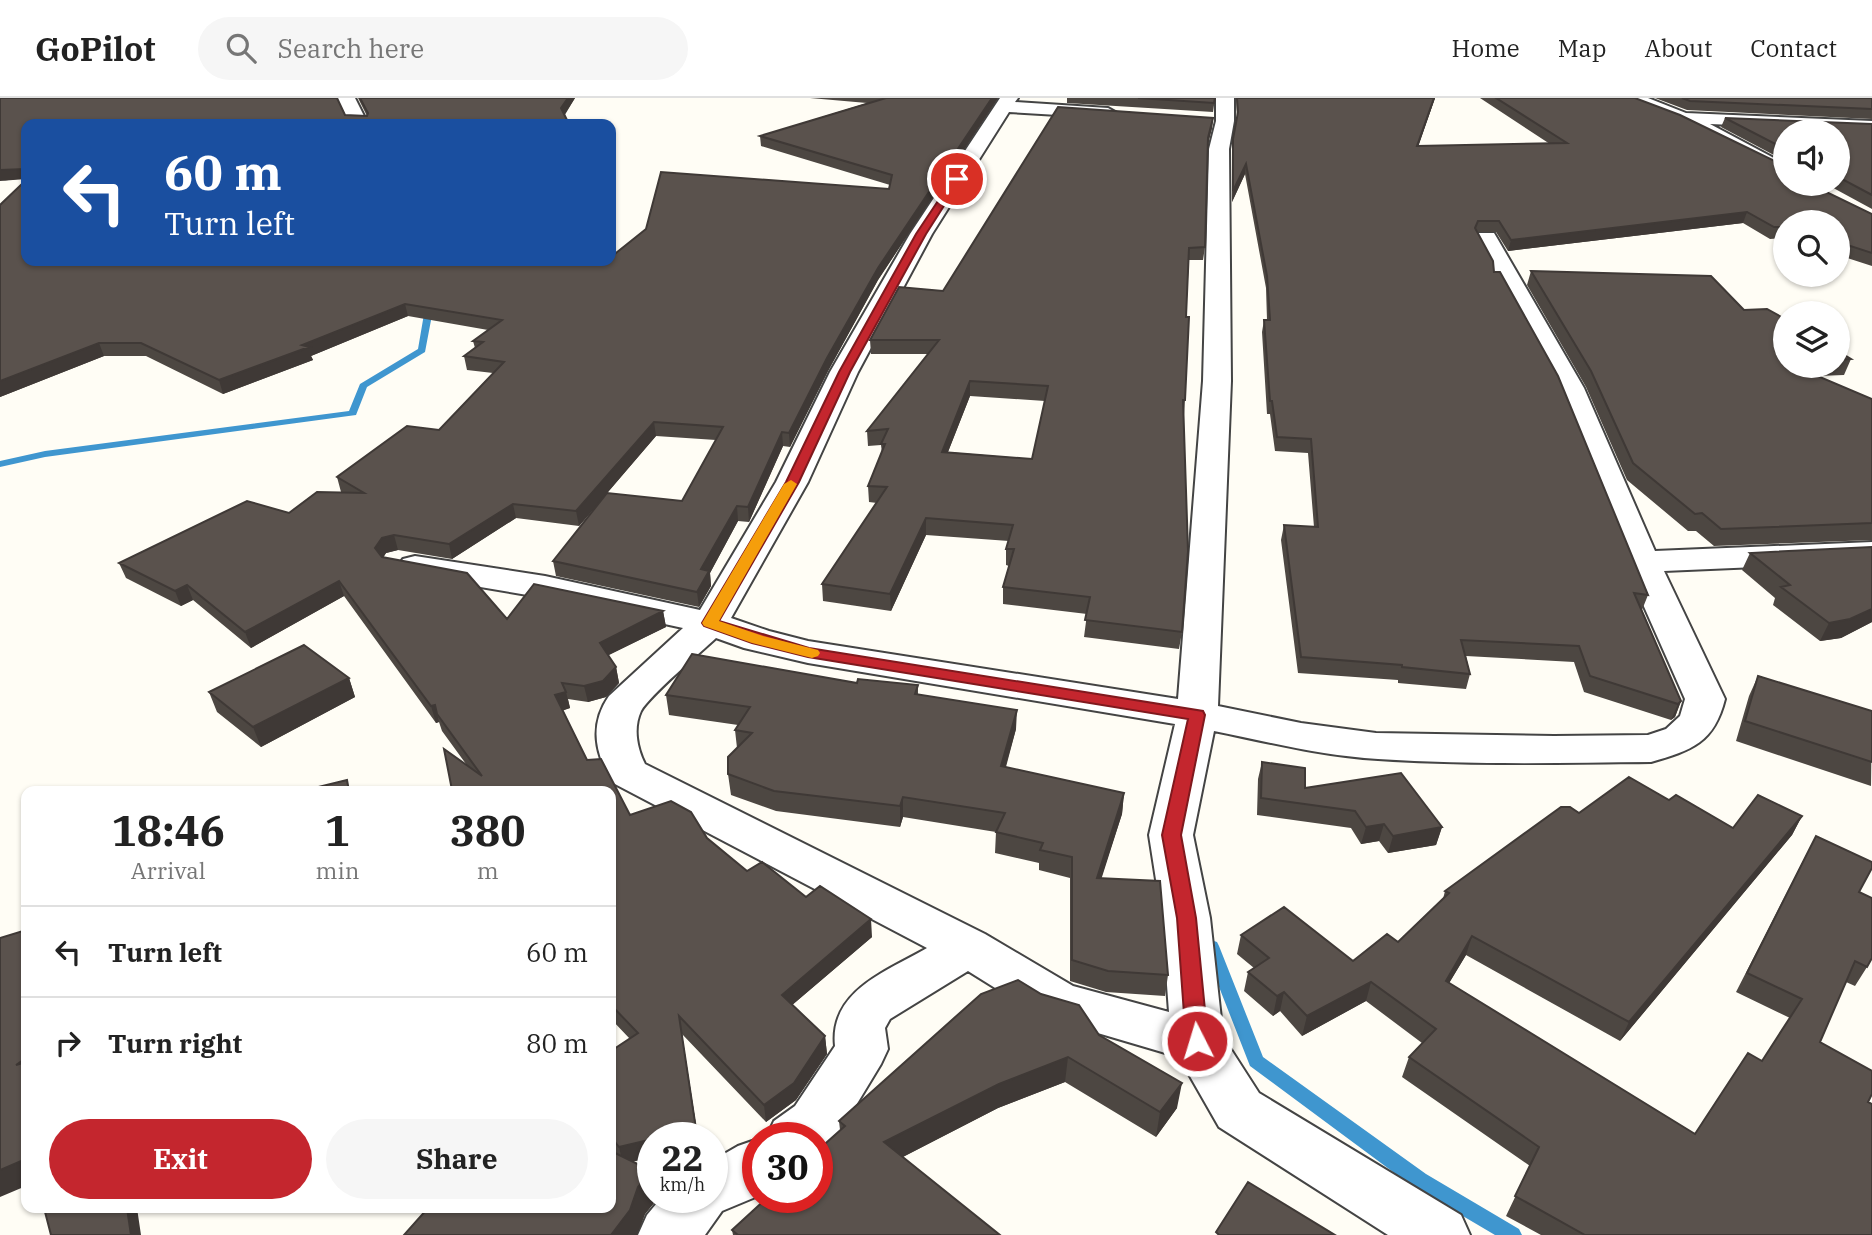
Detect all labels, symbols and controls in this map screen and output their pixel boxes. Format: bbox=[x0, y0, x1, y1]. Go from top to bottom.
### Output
search box bbox=[198, 17, 688, 80]
text: GoPilot bbox=[35, 27, 156, 70]
icon: search bbox=[222, 29, 260, 67]
text: Search here bbox=[278, 31, 424, 65]
text: Home bbox=[1452, 32, 1520, 64]
text: Map bbox=[1558, 32, 1606, 64]
text: About bbox=[1644, 32, 1712, 64]
text: Contact bbox=[1750, 32, 1837, 64]
map controls bbox=[1773, 119, 1850, 378]
button: sound bbox=[1773, 119, 1850, 196]
text: 60 m bbox=[164, 140, 282, 203]
icon: left bbox=[49, 147, 140, 238]
pin bbox=[927, 149, 987, 209]
icon: arrive bbox=[938, 160, 976, 198]
text: Turn left bbox=[164, 202, 295, 244]
button: search bbox=[1773, 210, 1850, 287]
button: layers bbox=[1773, 301, 1850, 378]
text: 18:46 bbox=[111, 803, 225, 858]
text: 1 bbox=[325, 803, 350, 858]
text: 380 bbox=[450, 803, 525, 858]
text: Arrival bbox=[131, 855, 206, 885]
text: min bbox=[316, 855, 359, 885]
text: m bbox=[477, 855, 499, 885]
icon: left bbox=[49, 933, 87, 971]
text: Turn left bbox=[108, 935, 222, 969]
text: 60 m bbox=[526, 935, 588, 969]
position arrow bbox=[1160, 1004, 1234, 1078]
icon: right bbox=[49, 1024, 87, 1062]
text: Turn right bbox=[108, 1026, 242, 1060]
text: 80 m bbox=[526, 1026, 588, 1060]
button: Exit bbox=[49, 1119, 312, 1199]
button: Share bbox=[326, 1119, 588, 1199]
speed limit sign: 30 bbox=[742, 1122, 833, 1213]
text: 22 bbox=[661, 1135, 704, 1181]
text: km/h bbox=[660, 1173, 705, 1196]

